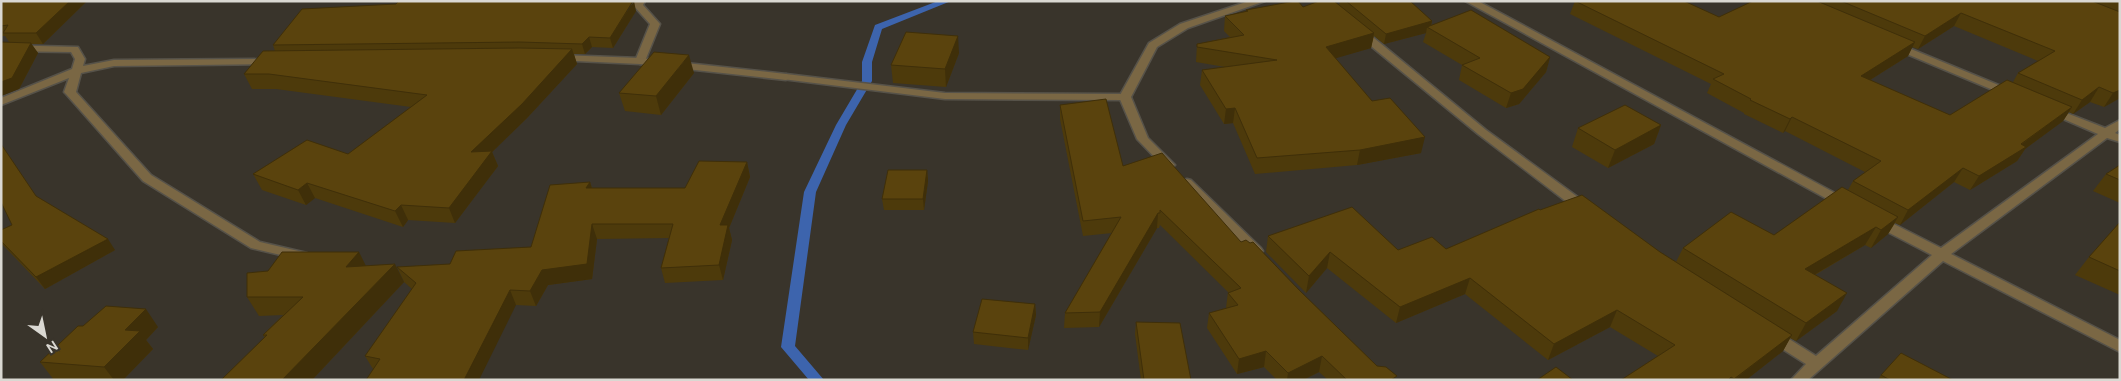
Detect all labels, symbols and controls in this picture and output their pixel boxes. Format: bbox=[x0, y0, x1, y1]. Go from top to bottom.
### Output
north arrow bbox=[20, 311, 70, 361]
text: N bbox=[43, 337, 61, 357]

